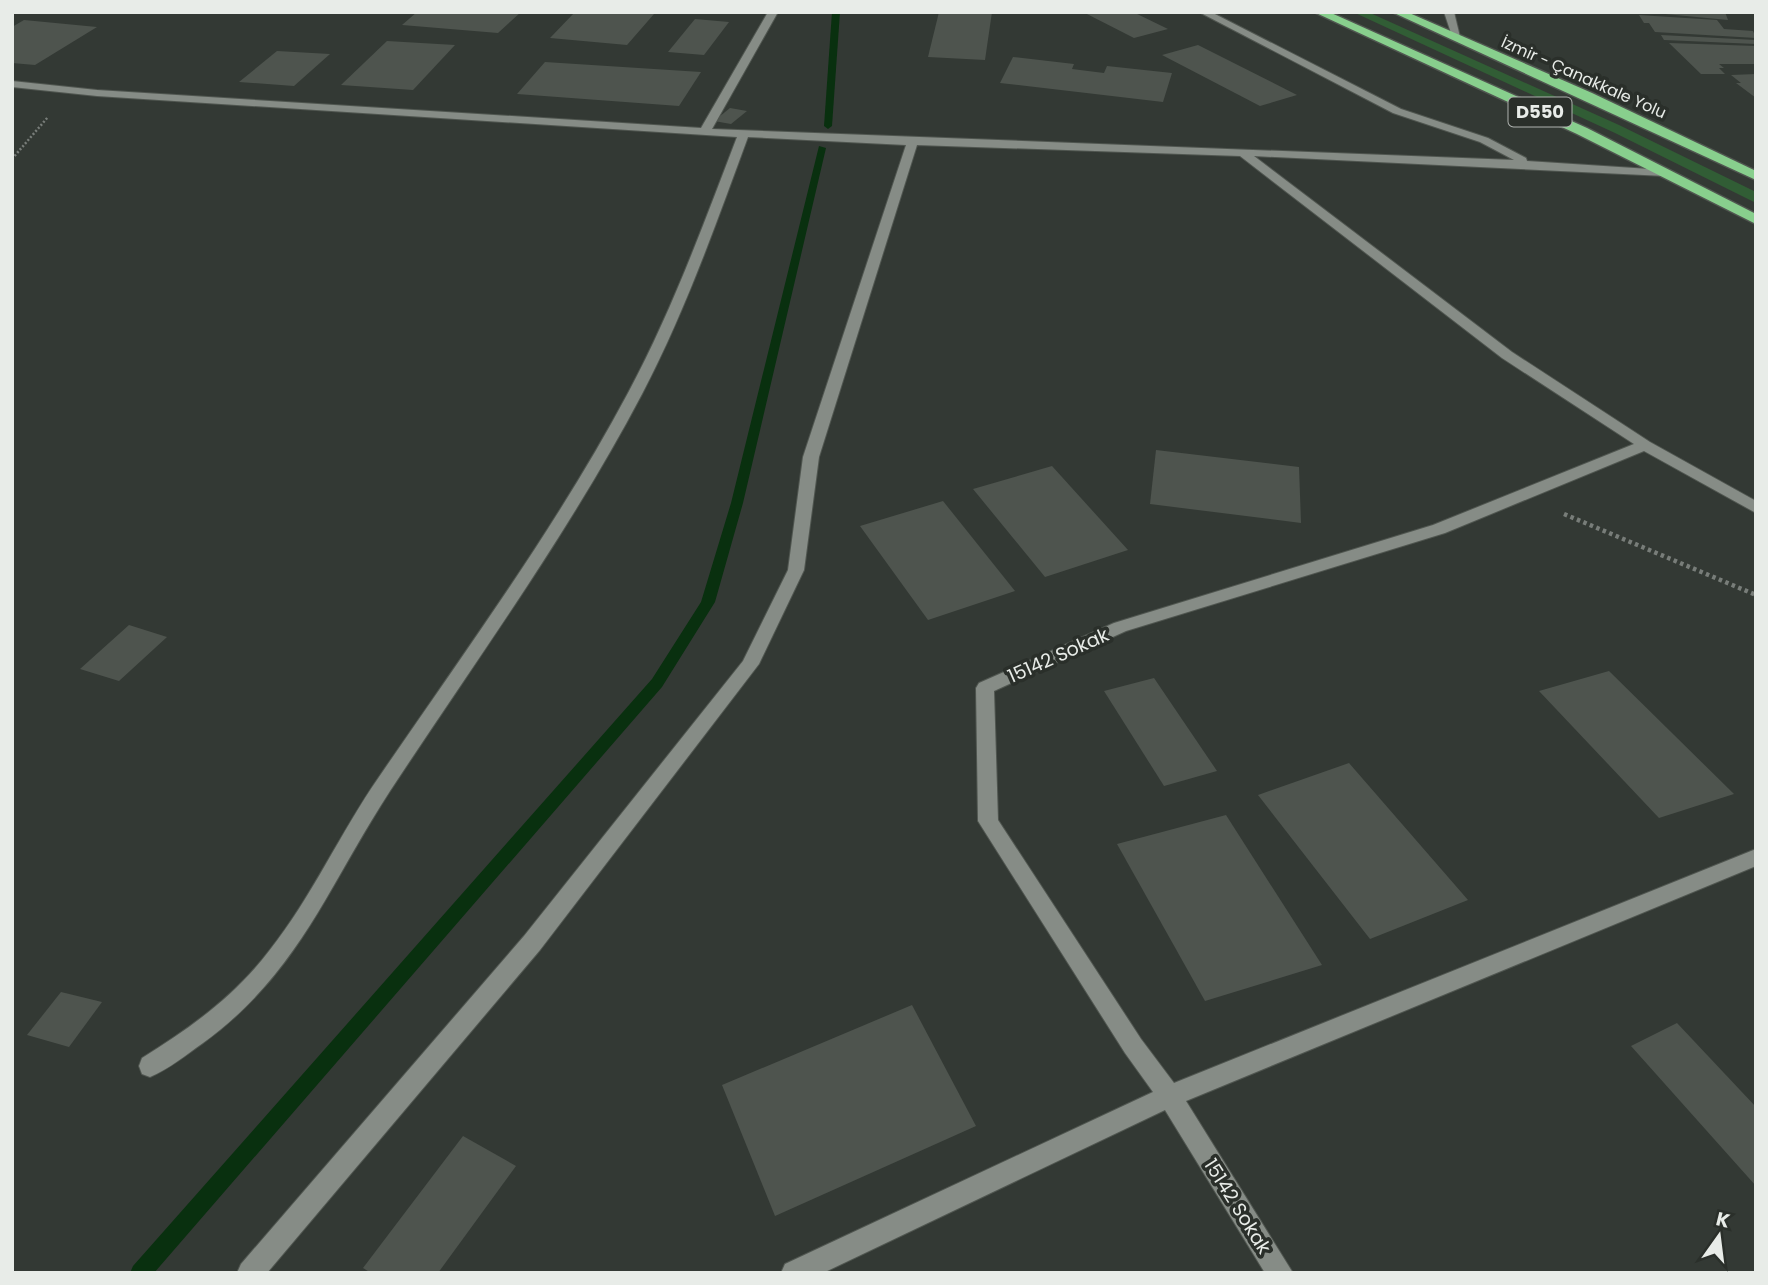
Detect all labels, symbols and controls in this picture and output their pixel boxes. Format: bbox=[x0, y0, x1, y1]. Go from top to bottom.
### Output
street label: İzmir - Çanakkale Yolu bbox=[1498, 31, 1670, 124]
road number: D550 bbox=[1508, 98, 1572, 127]
street label: 15142 Sokak bbox=[1003, 621, 1113, 690]
street label: 15142 Sokak bbox=[1198, 1153, 1278, 1259]
north arrow bbox=[1684, 1201, 1754, 1271]
text: K bbox=[1713, 1205, 1733, 1235]

